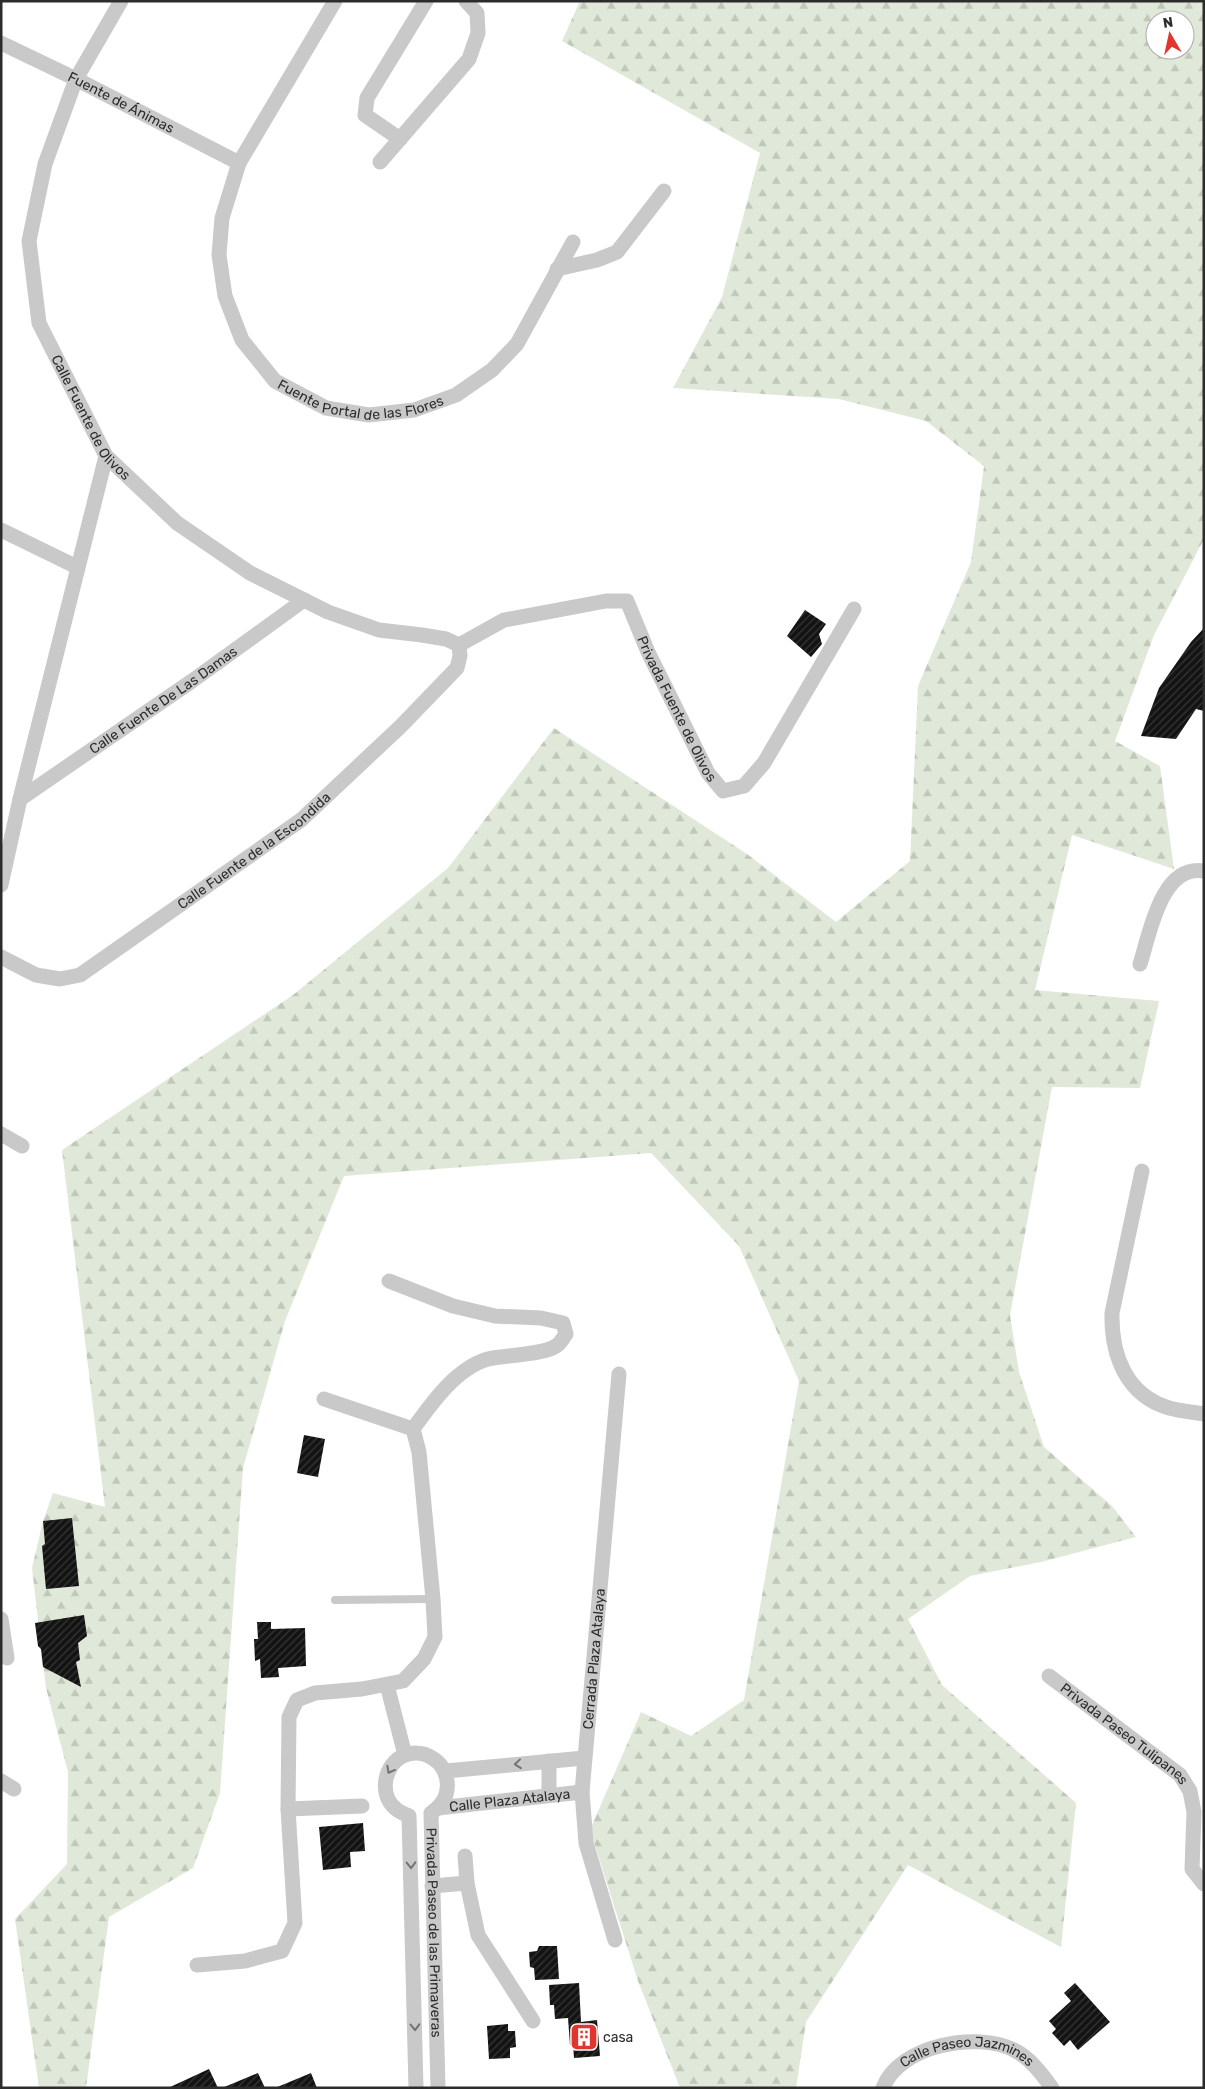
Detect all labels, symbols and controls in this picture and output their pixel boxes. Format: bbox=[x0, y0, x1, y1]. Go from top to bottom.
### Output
north arrow bbox=[1145, 10, 1195, 60]
text: N bbox=[1162, 13, 1174, 32]
street label: Fuente de Ánimas bbox=[65, 68, 177, 137]
street label: Calle Fuente de Olivos bbox=[48, 352, 134, 483]
street label: Fuente Portal de las Flores bbox=[275, 375, 446, 424]
street label: Privada Fuente de Olivos bbox=[634, 633, 720, 785]
street label: Calle Fuente De Las Damas bbox=[86, 643, 240, 757]
street label: Calle Fuente de la Escondida bbox=[174, 788, 334, 913]
street label: Cerrada Plaza Atalaya bbox=[579, 1588, 608, 1730]
street label: Privada Paseo Tulipanes bbox=[1057, 1679, 1192, 1787]
one-way arrow bbox=[514, 1758, 522, 1769]
one-way arrow bbox=[386, 1765, 396, 1774]
street label: Calle Plaza Atalaya bbox=[448, 1785, 571, 1815]
street label: Privada Paseo de las Primaveras bbox=[423, 1827, 445, 2038]
one-way arrow bbox=[405, 1861, 416, 1869]
building icon: casa bbox=[569, 2022, 599, 2052]
one-way arrow bbox=[410, 2024, 420, 2032]
place label: casa bbox=[603, 2029, 633, 2046]
text: Calle Paseo Jazmines bbox=[896, 2033, 1038, 2071]
street label: Calle Paseo Jazmines bbox=[896, 2061, 1038, 2077]

